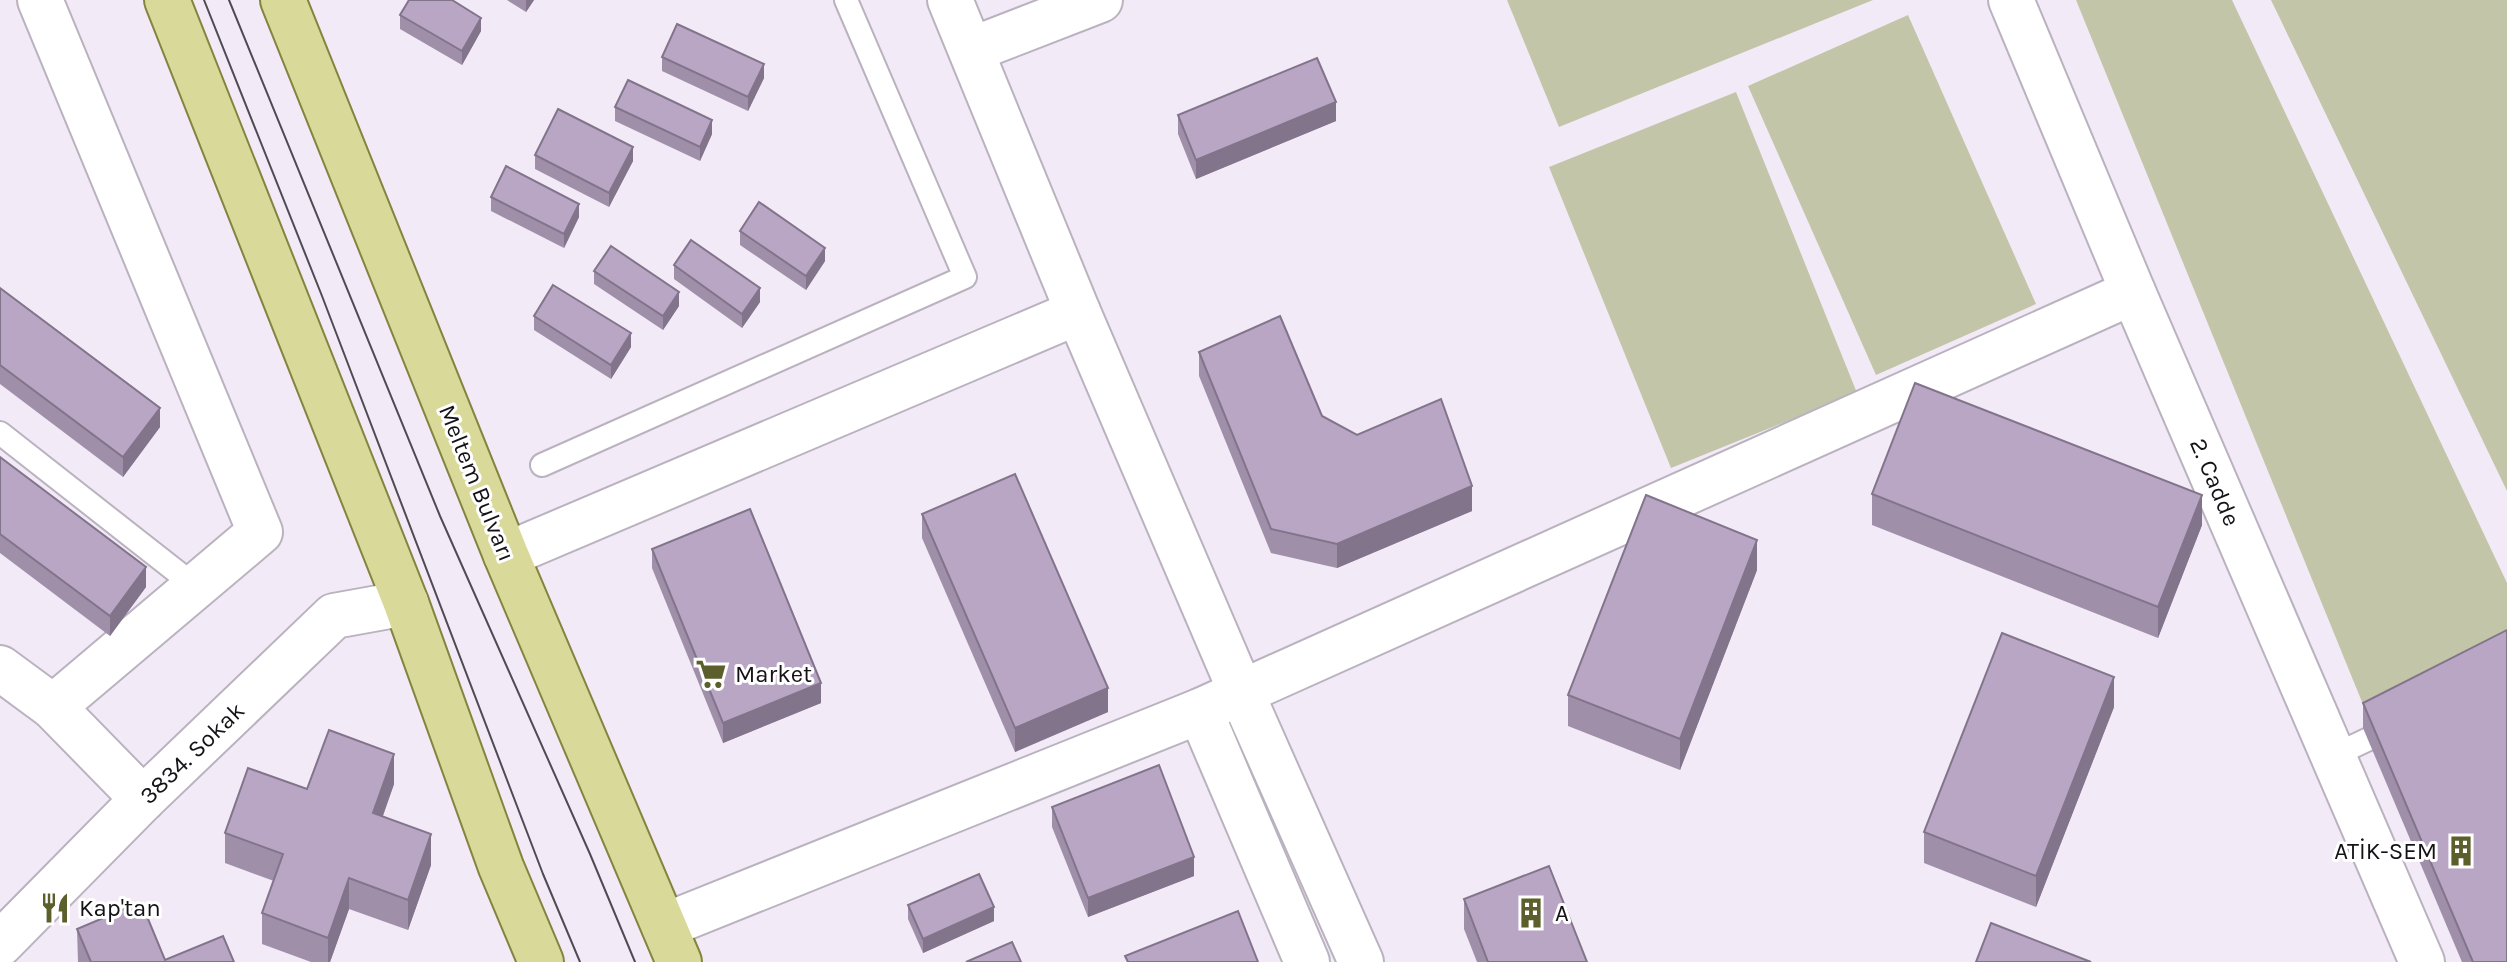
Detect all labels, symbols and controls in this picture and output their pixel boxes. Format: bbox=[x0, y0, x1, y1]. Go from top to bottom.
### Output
street label: Meltem Bulvarı bbox=[433, 401, 521, 565]
street label: 2. Cadde bbox=[2184, 434, 2246, 530]
supermarket icon: Market bbox=[694, 657, 728, 691]
place label: Market bbox=[735, 660, 812, 688]
street label: 3834. Sokak bbox=[134, 696, 250, 810]
building icon: ATİK-SEM bbox=[2444, 834, 2478, 868]
place label: ATİK-SEM bbox=[2334, 837, 2437, 865]
restaurant icon: Kap'tan bbox=[38, 891, 72, 925]
place label: Kap'tan bbox=[79, 894, 161, 922]
building icon: A bbox=[1514, 896, 1548, 930]
place label: A bbox=[1555, 899, 1569, 927]

